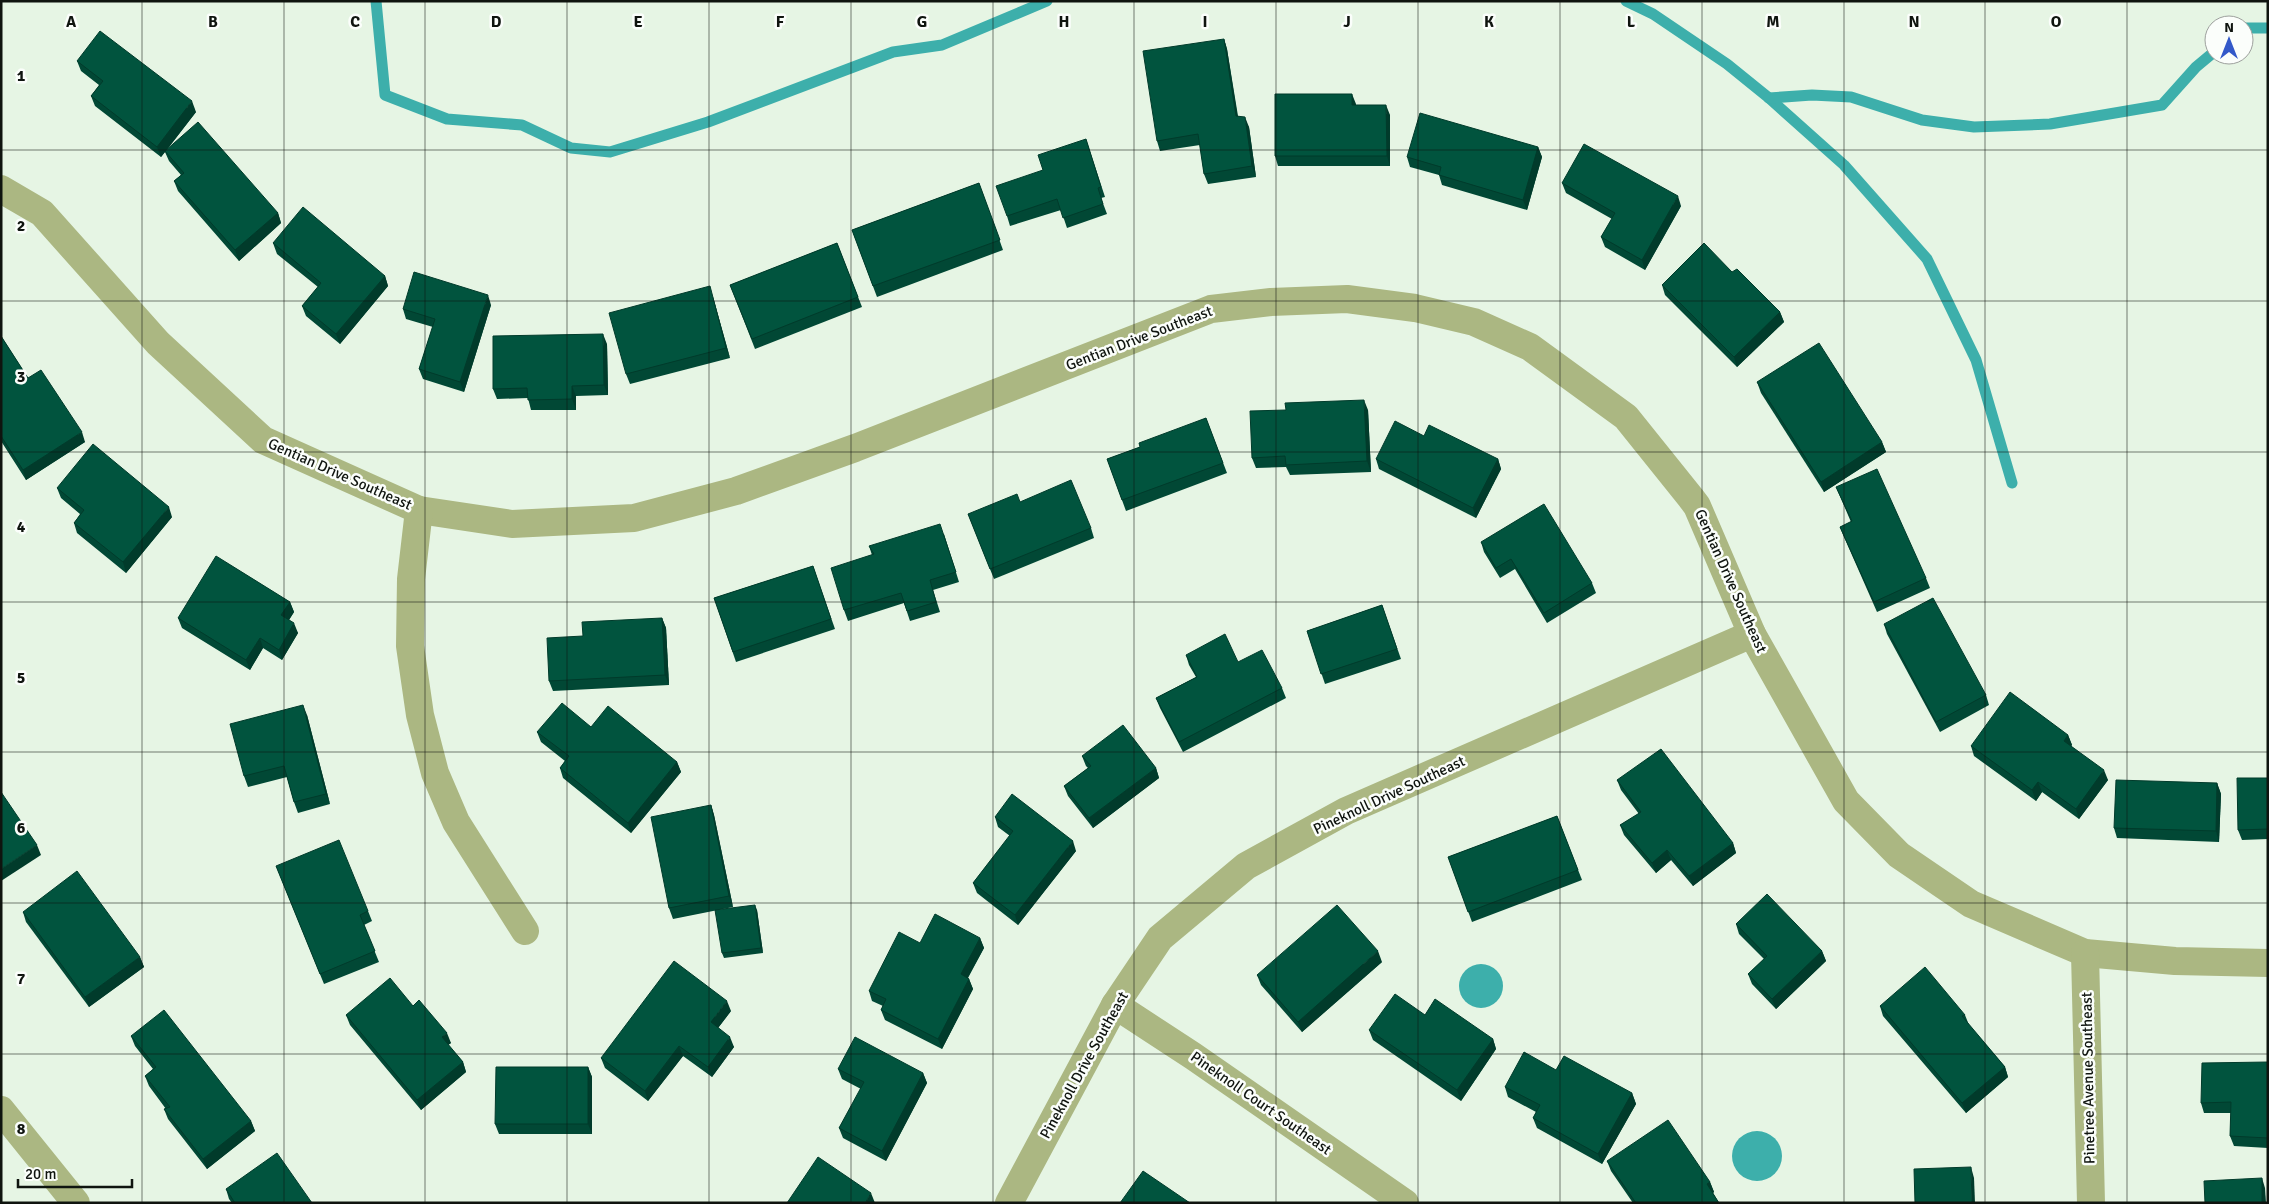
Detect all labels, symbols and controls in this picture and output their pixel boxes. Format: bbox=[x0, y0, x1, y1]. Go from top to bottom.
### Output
text: A bbox=[66, 12, 77, 32]
text: B bbox=[208, 12, 218, 32]
text: C bbox=[350, 12, 360, 32]
text: D bbox=[491, 12, 502, 32]
text: E bbox=[633, 12, 643, 32]
text: F bbox=[776, 12, 785, 32]
text: G bbox=[917, 12, 927, 32]
text: H bbox=[1059, 12, 1069, 32]
text: I bbox=[1202, 12, 1208, 32]
text: J bbox=[1343, 12, 1351, 32]
text: K bbox=[1484, 12, 1494, 32]
text: L bbox=[1627, 12, 1636, 32]
text: M bbox=[1766, 12, 1780, 32]
text: N bbox=[1908, 12, 1920, 32]
text: O bbox=[2051, 12, 2062, 32]
north arrow bbox=[2204, 15, 2254, 65]
text: N bbox=[2224, 19, 2234, 36]
text: 1 bbox=[17, 66, 26, 86]
text: 2 bbox=[17, 216, 25, 236]
street label: Gentian Drive Southeast bbox=[1063, 302, 1215, 374]
text: 3 bbox=[17, 367, 25, 387]
street label: Gentian Drive Southeast bbox=[265, 434, 415, 514]
street label: Gentian Drive Southeast bbox=[1691, 506, 1771, 656]
text: 4 bbox=[17, 517, 26, 537]
text: 5 bbox=[17, 668, 25, 688]
street label: Pineknoll Drive Southeast bbox=[1310, 752, 1468, 838]
text: 6 bbox=[17, 818, 26, 838]
text: 7 bbox=[17, 969, 26, 989]
street label: Pineknoll Drive Southeast bbox=[1036, 988, 1132, 1142]
street label: Pinetree Avenue Southeast bbox=[2078, 992, 2098, 1164]
street label: Pineknoll Court Southeast bbox=[1187, 1048, 1335, 1158]
text: 8 bbox=[17, 1119, 26, 1139]
scale bar bbox=[18, 1156, 131, 1188]
text: 20 m bbox=[25, 1165, 56, 1183]

